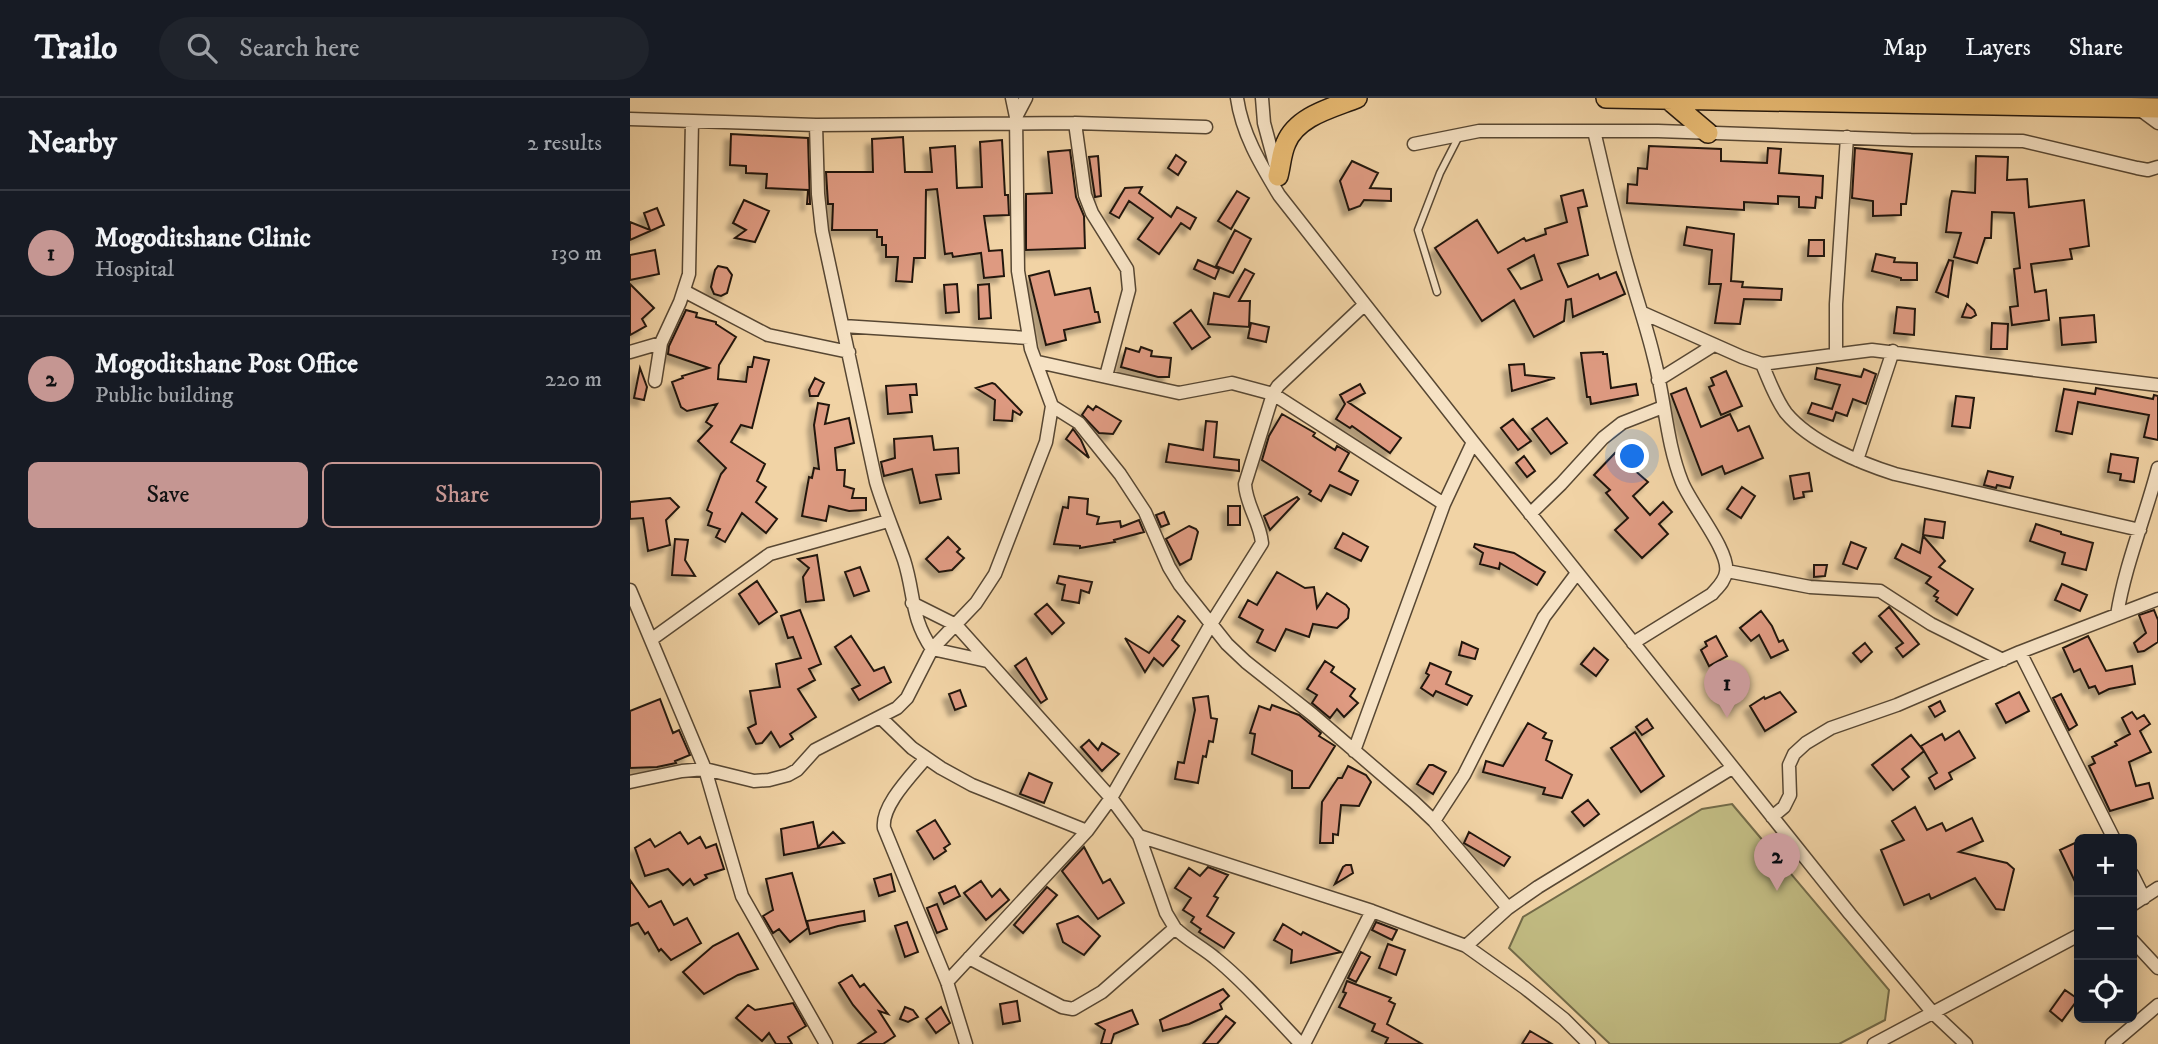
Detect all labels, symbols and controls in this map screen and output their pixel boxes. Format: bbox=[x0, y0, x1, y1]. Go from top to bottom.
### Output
search box bbox=[159, 17, 649, 80]
text: Trailo bbox=[35, 28, 117, 69]
icon: search bbox=[183, 29, 221, 67]
text: Search here bbox=[239, 32, 359, 65]
text: Map bbox=[1883, 33, 1927, 63]
text: Layers bbox=[1965, 33, 2031, 63]
text: Share bbox=[2069, 33, 2123, 63]
text: Nearby bbox=[28, 125, 117, 162]
text: 2 results bbox=[527, 129, 602, 158]
text: Mogoditshane Clinic bbox=[95, 222, 311, 255]
text: 1 bbox=[47, 239, 55, 268]
text: 130 m bbox=[550, 239, 602, 268]
text: Hospital bbox=[95, 255, 174, 284]
text: Mogoditshane Post Office bbox=[95, 348, 358, 381]
text: 2 bbox=[45, 365, 57, 394]
text: 220 m bbox=[545, 365, 602, 394]
text: Public building bbox=[95, 381, 233, 410]
your location bbox=[1615, 439, 1649, 473]
button: Save bbox=[28, 462, 308, 528]
button: Share bbox=[322, 462, 602, 528]
pin: 1 bbox=[1704, 660, 1750, 718]
pin: 2 bbox=[1754, 833, 1800, 891]
map controls bbox=[2074, 834, 2137, 1023]
button: + bbox=[2074, 834, 2137, 897]
button: − bbox=[2074, 897, 2137, 960]
button: locate bbox=[2074, 960, 2137, 1023]

